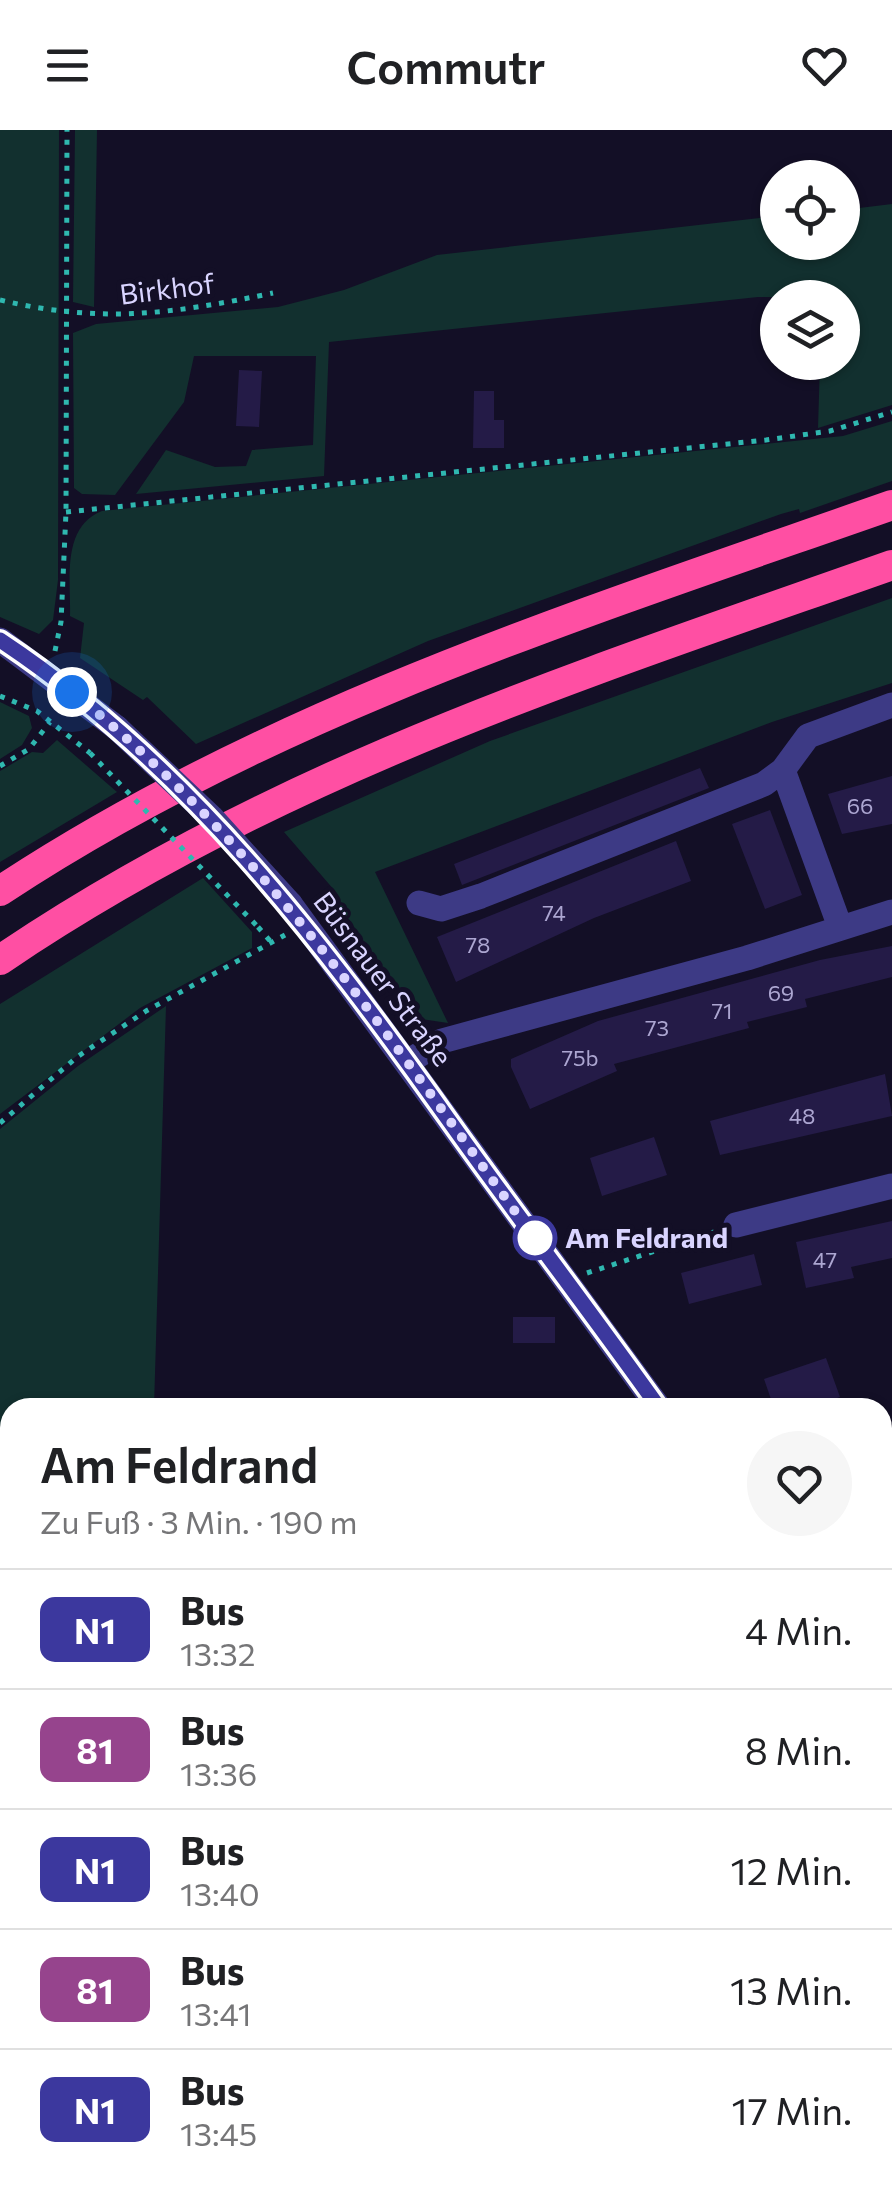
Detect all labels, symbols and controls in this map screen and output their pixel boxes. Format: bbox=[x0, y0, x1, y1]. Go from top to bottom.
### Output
icon: menu bbox=[40, 38, 95, 93]
text: Commutr bbox=[347, 38, 545, 93]
icon: heart bbox=[797, 38, 852, 93]
map controls bbox=[760, 160, 860, 380]
button: locate bbox=[760, 160, 860, 260]
street label: Birkhof bbox=[118, 265, 216, 311]
button: layers bbox=[760, 280, 860, 380]
your location bbox=[47, 667, 97, 717]
house number: 66 bbox=[847, 792, 873, 819]
street label: Büsnauer Straße bbox=[307, 885, 460, 1072]
house number: 74 bbox=[542, 899, 566, 926]
house number: 78 bbox=[466, 931, 490, 958]
house number: 69 bbox=[768, 979, 794, 1006]
house number: 71 bbox=[711, 997, 733, 1024]
house number: 73 bbox=[645, 1014, 669, 1041]
house number: 75b bbox=[561, 1044, 599, 1071]
house number: 48 bbox=[789, 1102, 815, 1129]
marker: Am Feldrand bbox=[514, 1217, 556, 1259]
place label: Am Feldrand bbox=[565, 1220, 728, 1254]
house number: 47 bbox=[813, 1246, 837, 1273]
button: heart bbox=[747, 1431, 852, 1536]
text: Am Feldrand bbox=[40, 1434, 318, 1493]
text: Zu Fuß · 3 Min. · 190 m bbox=[40, 1501, 357, 1541]
text: Bus bbox=[180, 1586, 245, 1633]
text: 4 Min. bbox=[745, 1606, 852, 1653]
text: N1 bbox=[74, 1608, 116, 1651]
text: 13:32 bbox=[180, 1633, 255, 1673]
text: Bus bbox=[180, 1706, 245, 1753]
text: 8 Min. bbox=[745, 1726, 852, 1773]
text: 81 bbox=[76, 1728, 114, 1771]
text: 13:36 bbox=[180, 1753, 257, 1793]
text: Bus bbox=[180, 1826, 245, 1873]
text: 12 Min. bbox=[731, 1846, 852, 1893]
text: N1 bbox=[74, 1848, 116, 1891]
text: 13:40 bbox=[180, 1873, 260, 1913]
text: Bus bbox=[180, 1946, 245, 1993]
text: 13 Min. bbox=[730, 1966, 852, 2013]
text: 81 bbox=[76, 1968, 114, 2011]
text: 13:41 bbox=[180, 1993, 251, 2033]
text: Bus bbox=[180, 2066, 245, 2113]
text: 17 Min. bbox=[732, 2086, 852, 2133]
text: N1 bbox=[74, 2088, 116, 2131]
text: 13:45 bbox=[180, 2113, 257, 2153]

